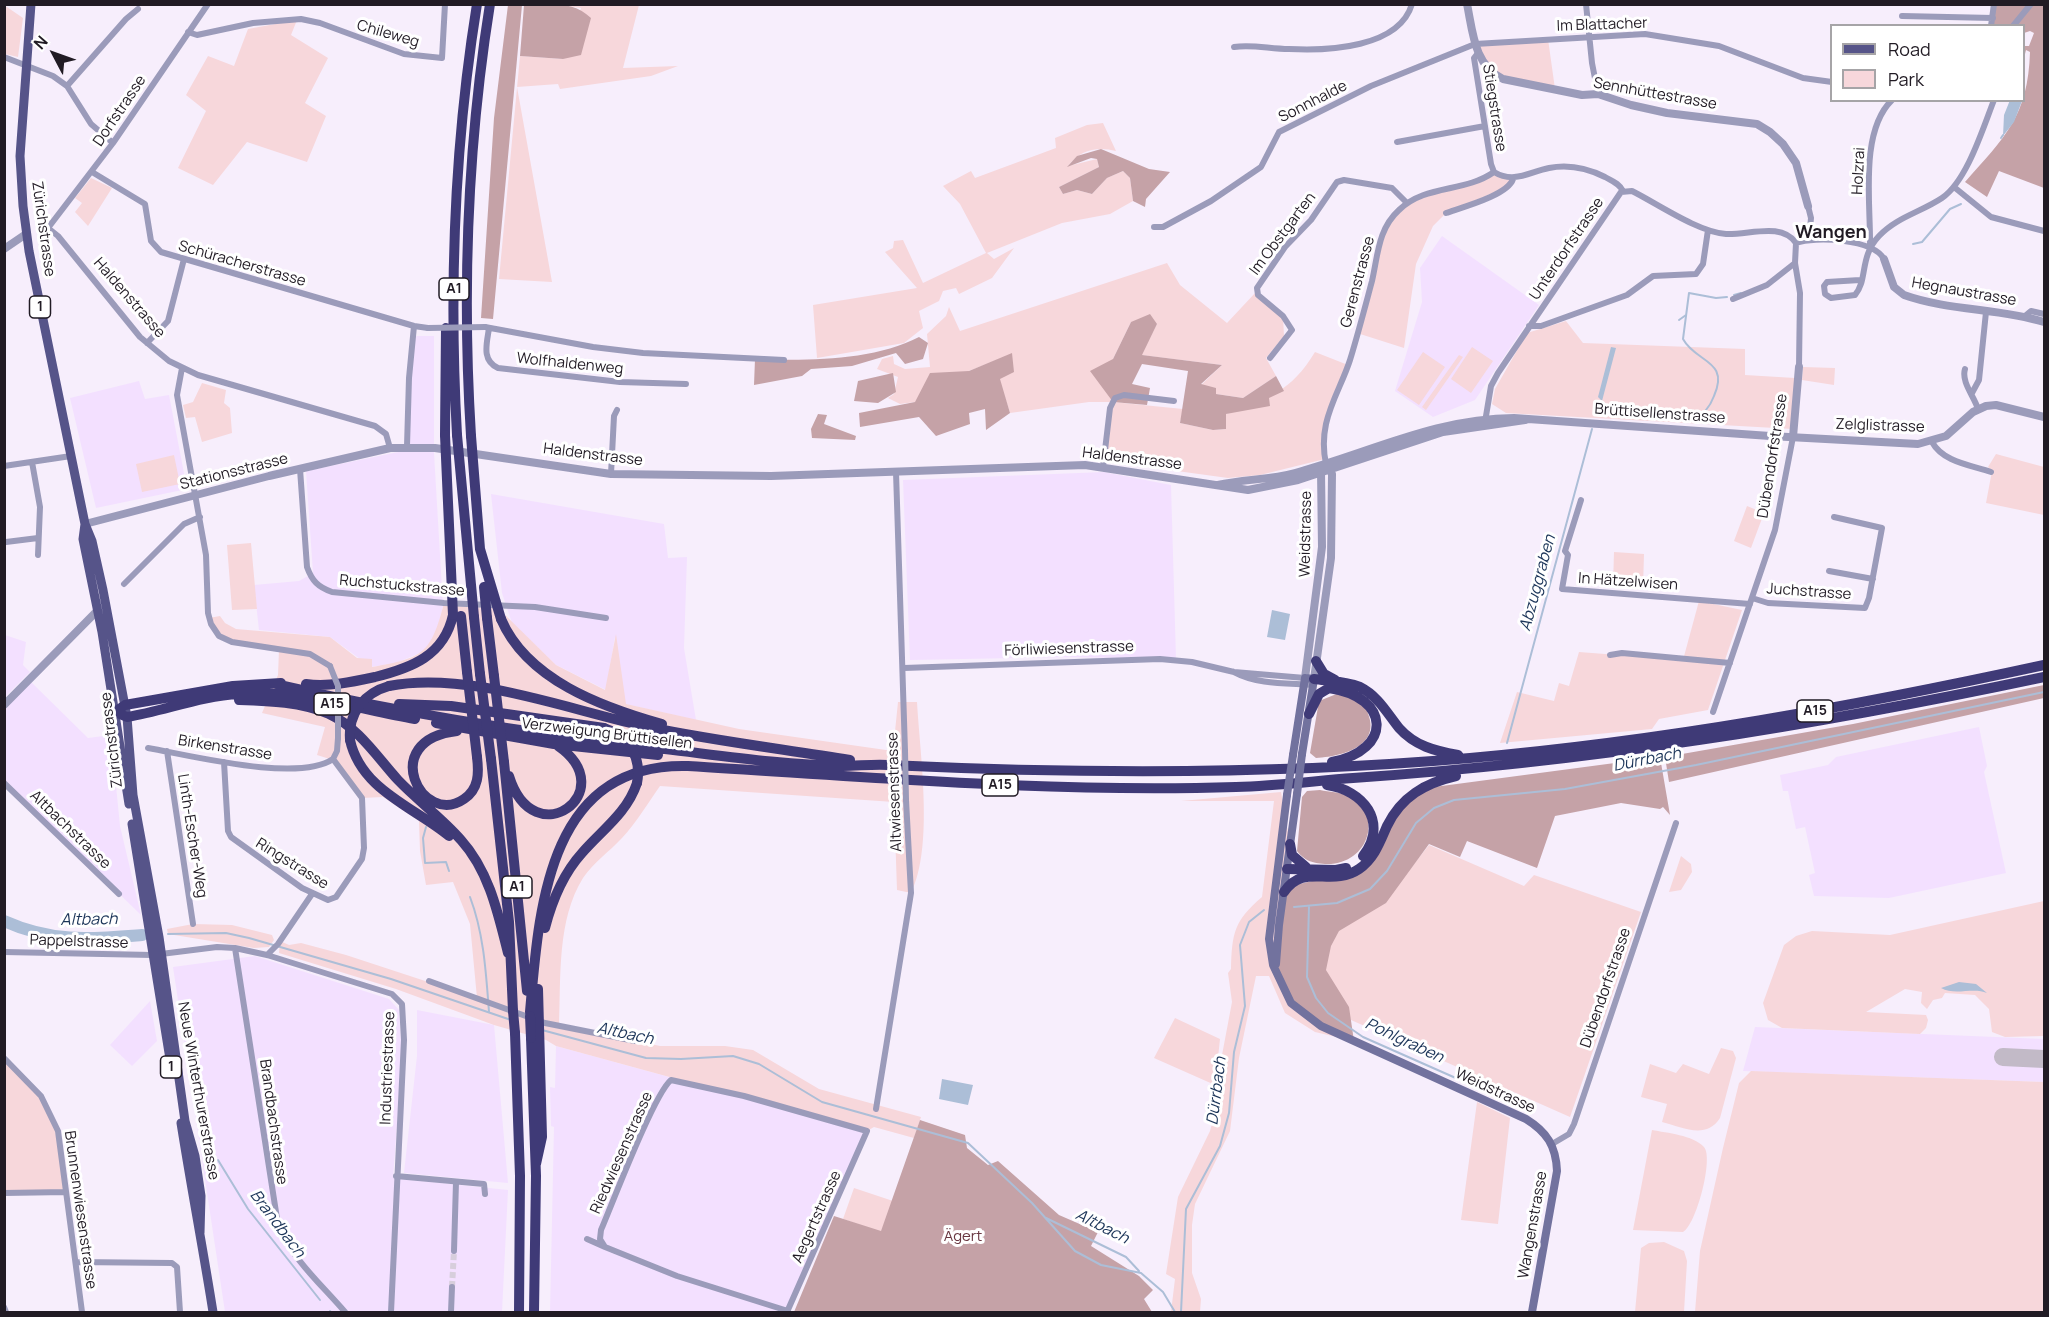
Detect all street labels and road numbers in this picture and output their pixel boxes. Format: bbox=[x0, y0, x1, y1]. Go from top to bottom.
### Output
street label: Im Blattacher bbox=[1556, 14, 1648, 36]
street label: Chileweg bbox=[355, 17, 421, 51]
street label: Stiegstrasse bbox=[1478, 63, 1510, 153]
street label: Dorfstrasse bbox=[90, 72, 150, 150]
street label: Sennhüttestrasse bbox=[1592, 74, 1718, 114]
street label: Sonnhalde bbox=[1276, 77, 1350, 127]
street label: Holzrai bbox=[1849, 147, 1869, 195]
street label: Zürichstrasse bbox=[27, 180, 59, 278]
street label: Im Obstgarten bbox=[1246, 189, 1320, 279]
street label: Unterdorfstrasse bbox=[1526, 194, 1608, 304]
street label: Gerenstrasse bbox=[1337, 234, 1379, 330]
street label: Schüracherstrasse bbox=[176, 237, 308, 291]
street label: Haldenstrasse bbox=[89, 254, 169, 342]
street label: Hegnaustrasse bbox=[1910, 274, 2018, 310]
road number: A1 bbox=[439, 278, 469, 300]
road number: 1 bbox=[30, 296, 51, 318]
street label: Wolfhaldenweg bbox=[516, 349, 624, 379]
street label: Dübendorfstrasse bbox=[1754, 393, 1792, 519]
street label: Brüttisellenstrasse bbox=[1594, 400, 1726, 428]
street label: Zelglistrasse bbox=[1835, 415, 1925, 437]
street label: Haldenstrasse bbox=[542, 440, 644, 470]
street label: Haldenstrasse bbox=[1081, 444, 1183, 474]
street label: Stationsstrasse bbox=[178, 450, 290, 494]
street label: Weidstrasse bbox=[1296, 491, 1316, 577]
street label: In Hätzelwisen bbox=[1578, 570, 1678, 594]
street label: Ruchstuckstrasse bbox=[339, 572, 465, 600]
street label: Juchstrasse bbox=[1766, 580, 1852, 604]
street label: Förliwiesenstrasse bbox=[1004, 638, 1134, 660]
street label: Zürichstrasse bbox=[97, 691, 127, 789]
road number: A15 bbox=[314, 693, 350, 715]
road number: A15 bbox=[1797, 700, 1833, 722]
street label: Verzweigung Brüttisellen bbox=[521, 715, 693, 753]
street label: Birkenstrasse bbox=[177, 732, 273, 764]
street label: Altwiesenstrasse bbox=[884, 732, 906, 852]
street label: Linth-Escher-Weg bbox=[173, 773, 211, 899]
road number: A15 bbox=[982, 774, 1018, 796]
street label: Altbachstrasse bbox=[26, 787, 114, 873]
street label: Ringstrasse bbox=[252, 834, 332, 894]
road number: A1 bbox=[502, 876, 532, 898]
street label: Dübendorfstrasse bbox=[1577, 926, 1635, 1050]
street label: Pappelstrasse bbox=[29, 931, 129, 953]
street label: Neue Winterthurerstrasse bbox=[173, 1001, 223, 1181]
street label: Industriestrasse bbox=[377, 1011, 399, 1125]
road number: 1 bbox=[160, 1056, 182, 1078]
street label: Brandbachstrasse bbox=[255, 1058, 291, 1186]
street label: Weidstrasse bbox=[1452, 1065, 1538, 1117]
street label: Riedwiesenstrasse bbox=[587, 1089, 657, 1217]
street label: Brunnenwiesenstrasse bbox=[60, 1130, 100, 1290]
street label: Aegertstrasse bbox=[789, 1168, 845, 1266]
street label: Wangenstrasse bbox=[1515, 1170, 1551, 1280]

